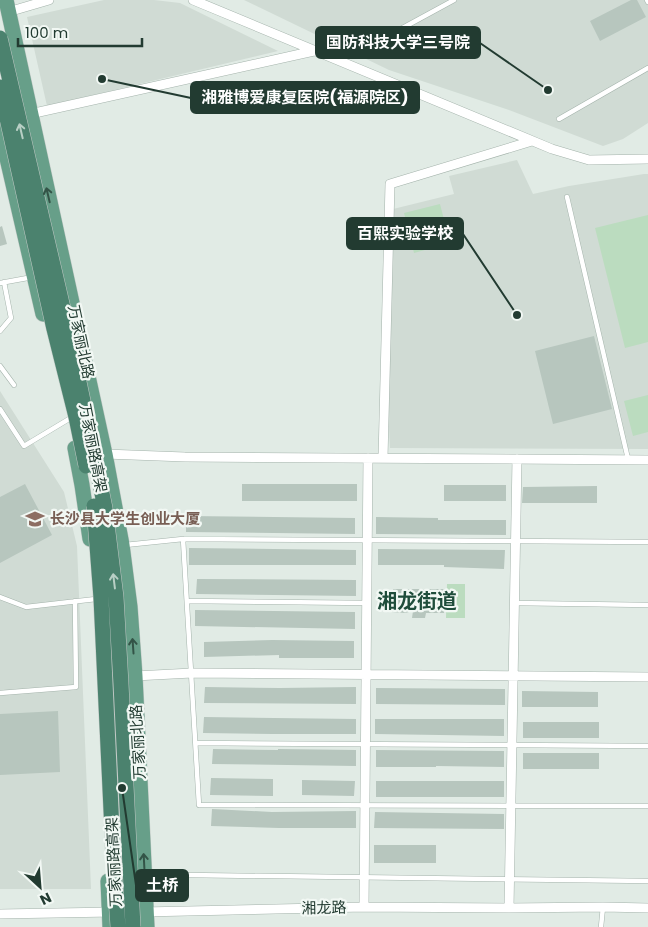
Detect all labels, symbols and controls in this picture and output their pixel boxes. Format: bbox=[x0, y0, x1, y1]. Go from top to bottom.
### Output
scale bar bbox=[18, 15, 141, 47]
text: 100 m bbox=[25, 22, 68, 43]
callout: 国防科技大学三号院 bbox=[316, 27, 480, 58]
text: 国防科技大学三号院 bbox=[326, 31, 470, 54]
callout: 湘雅博爱康复医院(福源院区) bbox=[191, 82, 419, 113]
text: 湘雅博爱康复医院(福源院区) bbox=[201, 86, 409, 109]
one-way arrow bbox=[16, 123, 25, 139]
one-way arrow bbox=[43, 187, 52, 203]
callout: 百熙实验学校 bbox=[347, 218, 463, 249]
text: 百熙实验学校 bbox=[357, 222, 454, 245]
street label: 万家丽北路 bbox=[63, 303, 100, 381]
street label: 万家丽路高架 bbox=[75, 402, 112, 494]
school or university icon: 长沙县大学生创业大厦 bbox=[24, 508, 46, 530]
place label: 长沙县大学生创业大厦 bbox=[50, 508, 200, 529]
one-way arrow bbox=[109, 574, 119, 590]
district label: 湘龙街道 bbox=[377, 587, 457, 615]
one-way arrow bbox=[128, 638, 137, 654]
street label: 万家丽北路 bbox=[125, 704, 150, 780]
street label: 万家丽路高架 bbox=[101, 817, 126, 908]
one-way arrow bbox=[139, 853, 148, 869]
north arrow bbox=[15, 862, 65, 912]
callout: 土桥 bbox=[136, 870, 188, 901]
text: 土桥 bbox=[146, 874, 179, 897]
text: N bbox=[37, 887, 55, 910]
street label: 湘龙路 bbox=[301, 897, 347, 918]

